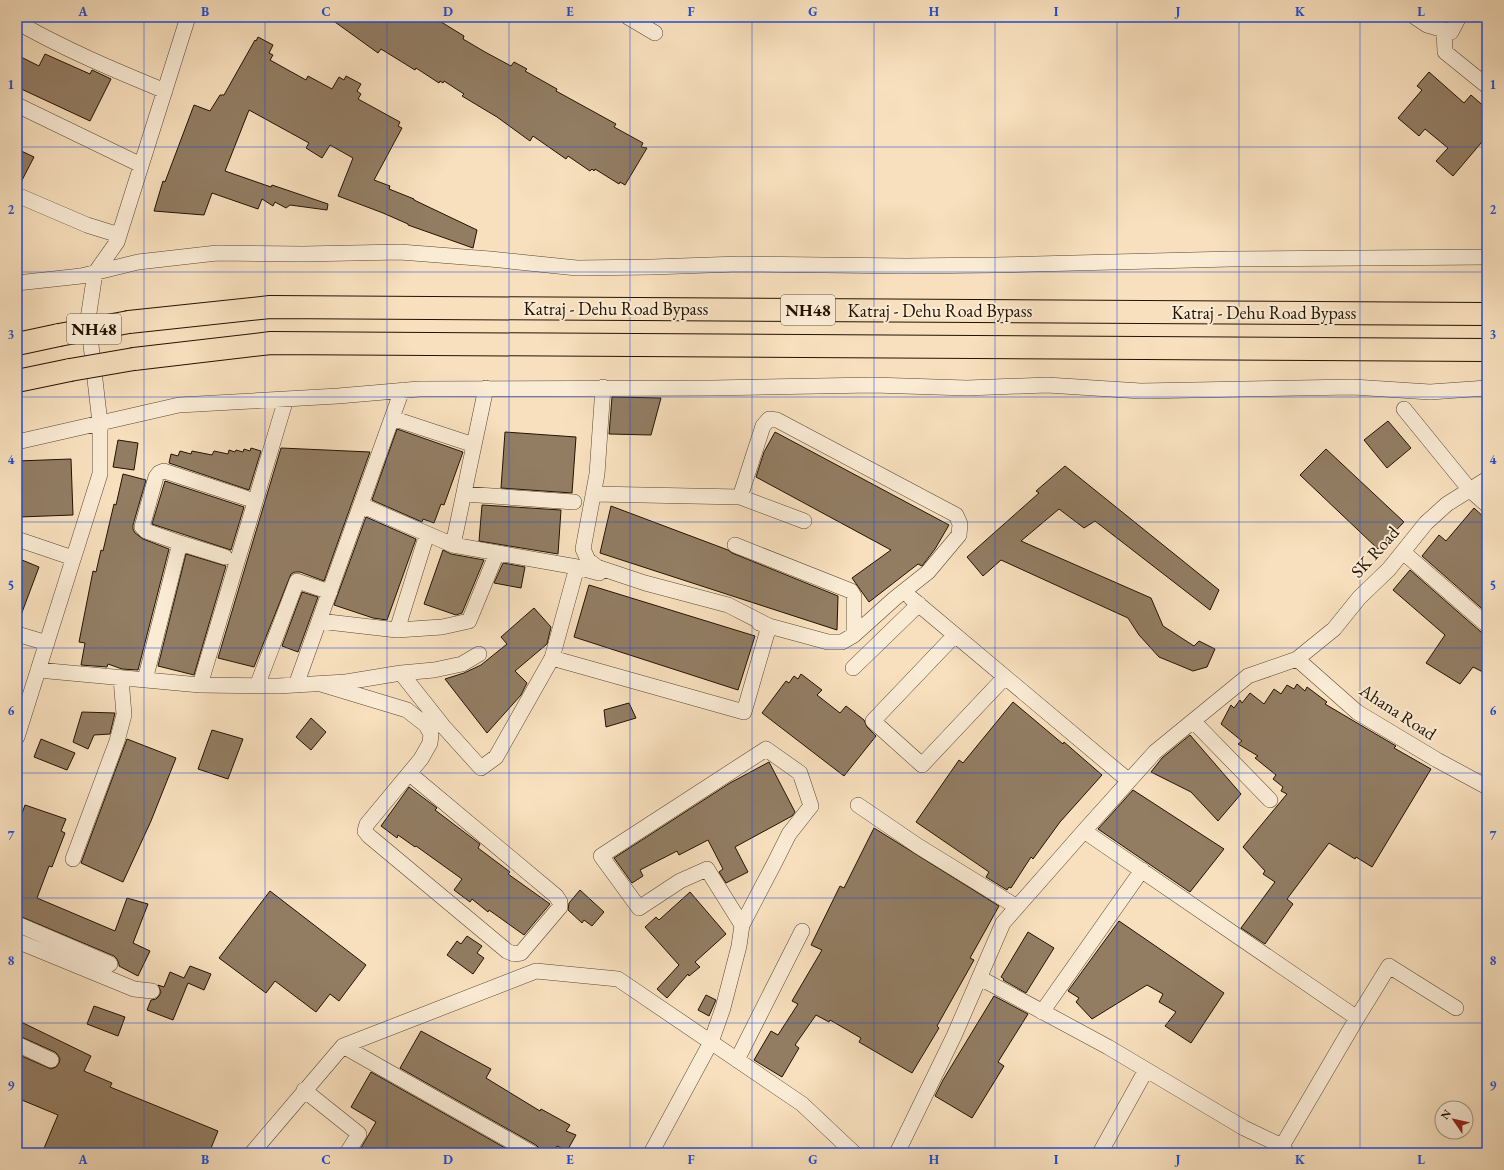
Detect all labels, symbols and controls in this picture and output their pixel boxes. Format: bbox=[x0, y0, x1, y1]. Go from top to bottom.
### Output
text: A bbox=[77, 3, 88, 20]
text: B bbox=[201, 3, 209, 20]
text: C bbox=[321, 3, 331, 20]
text: D bbox=[443, 3, 453, 20]
text: E bbox=[566, 3, 574, 20]
text: F bbox=[687, 3, 695, 20]
text: G bbox=[808, 3, 818, 20]
text: H bbox=[929, 3, 940, 20]
text: I bbox=[1054, 3, 1059, 20]
text: J bbox=[1174, 3, 1181, 20]
text: K bbox=[1295, 3, 1306, 20]
text: L bbox=[1417, 3, 1425, 20]
text: 1 bbox=[8, 76, 15, 93]
text: 1 bbox=[1490, 76, 1497, 93]
text: 2 bbox=[8, 201, 15, 218]
text: 2 bbox=[1490, 201, 1497, 218]
road number: NH48 bbox=[781, 295, 835, 325]
street label: Katraj - Dehu Road Bypass bbox=[524, 297, 709, 320]
street label: Katraj - Dehu Road Bypass bbox=[848, 299, 1033, 322]
street label: Katraj - Dehu Road Bypass bbox=[1172, 301, 1357, 324]
road number: NH48 bbox=[67, 314, 121, 344]
text: 3 bbox=[8, 326, 15, 343]
text: 3 bbox=[1490, 326, 1497, 343]
text: 4 bbox=[8, 451, 15, 468]
text: 4 bbox=[1490, 451, 1497, 468]
street label: SK Road bbox=[1345, 520, 1404, 582]
text: 5 bbox=[8, 577, 14, 594]
text: 5 bbox=[1490, 577, 1496, 594]
street label: Ahana Road bbox=[1355, 678, 1442, 745]
text: 6 bbox=[8, 702, 15, 719]
text: 6 bbox=[1490, 702, 1497, 719]
text: 7 bbox=[8, 827, 15, 844]
text: 7 bbox=[1490, 827, 1497, 844]
text: 8 bbox=[8, 952, 15, 969]
text: 8 bbox=[1490, 952, 1497, 969]
text: 9 bbox=[8, 1077, 15, 1094]
text: 9 bbox=[1490, 1077, 1497, 1094]
north arrow bbox=[1434, 1100, 1474, 1140]
text: N bbox=[1437, 1107, 1454, 1122]
text: A bbox=[77, 1151, 88, 1168]
text: B bbox=[201, 1151, 209, 1168]
text: C bbox=[321, 1151, 331, 1168]
text: D bbox=[443, 1151, 453, 1168]
text: E bbox=[566, 1151, 574, 1168]
text: F bbox=[687, 1151, 695, 1168]
text: G bbox=[808, 1151, 818, 1168]
text: H bbox=[929, 1151, 940, 1168]
text: I bbox=[1054, 1151, 1059, 1168]
text: J bbox=[1174, 1151, 1181, 1168]
text: K bbox=[1295, 1151, 1306, 1168]
text: L bbox=[1417, 1151, 1425, 1168]

